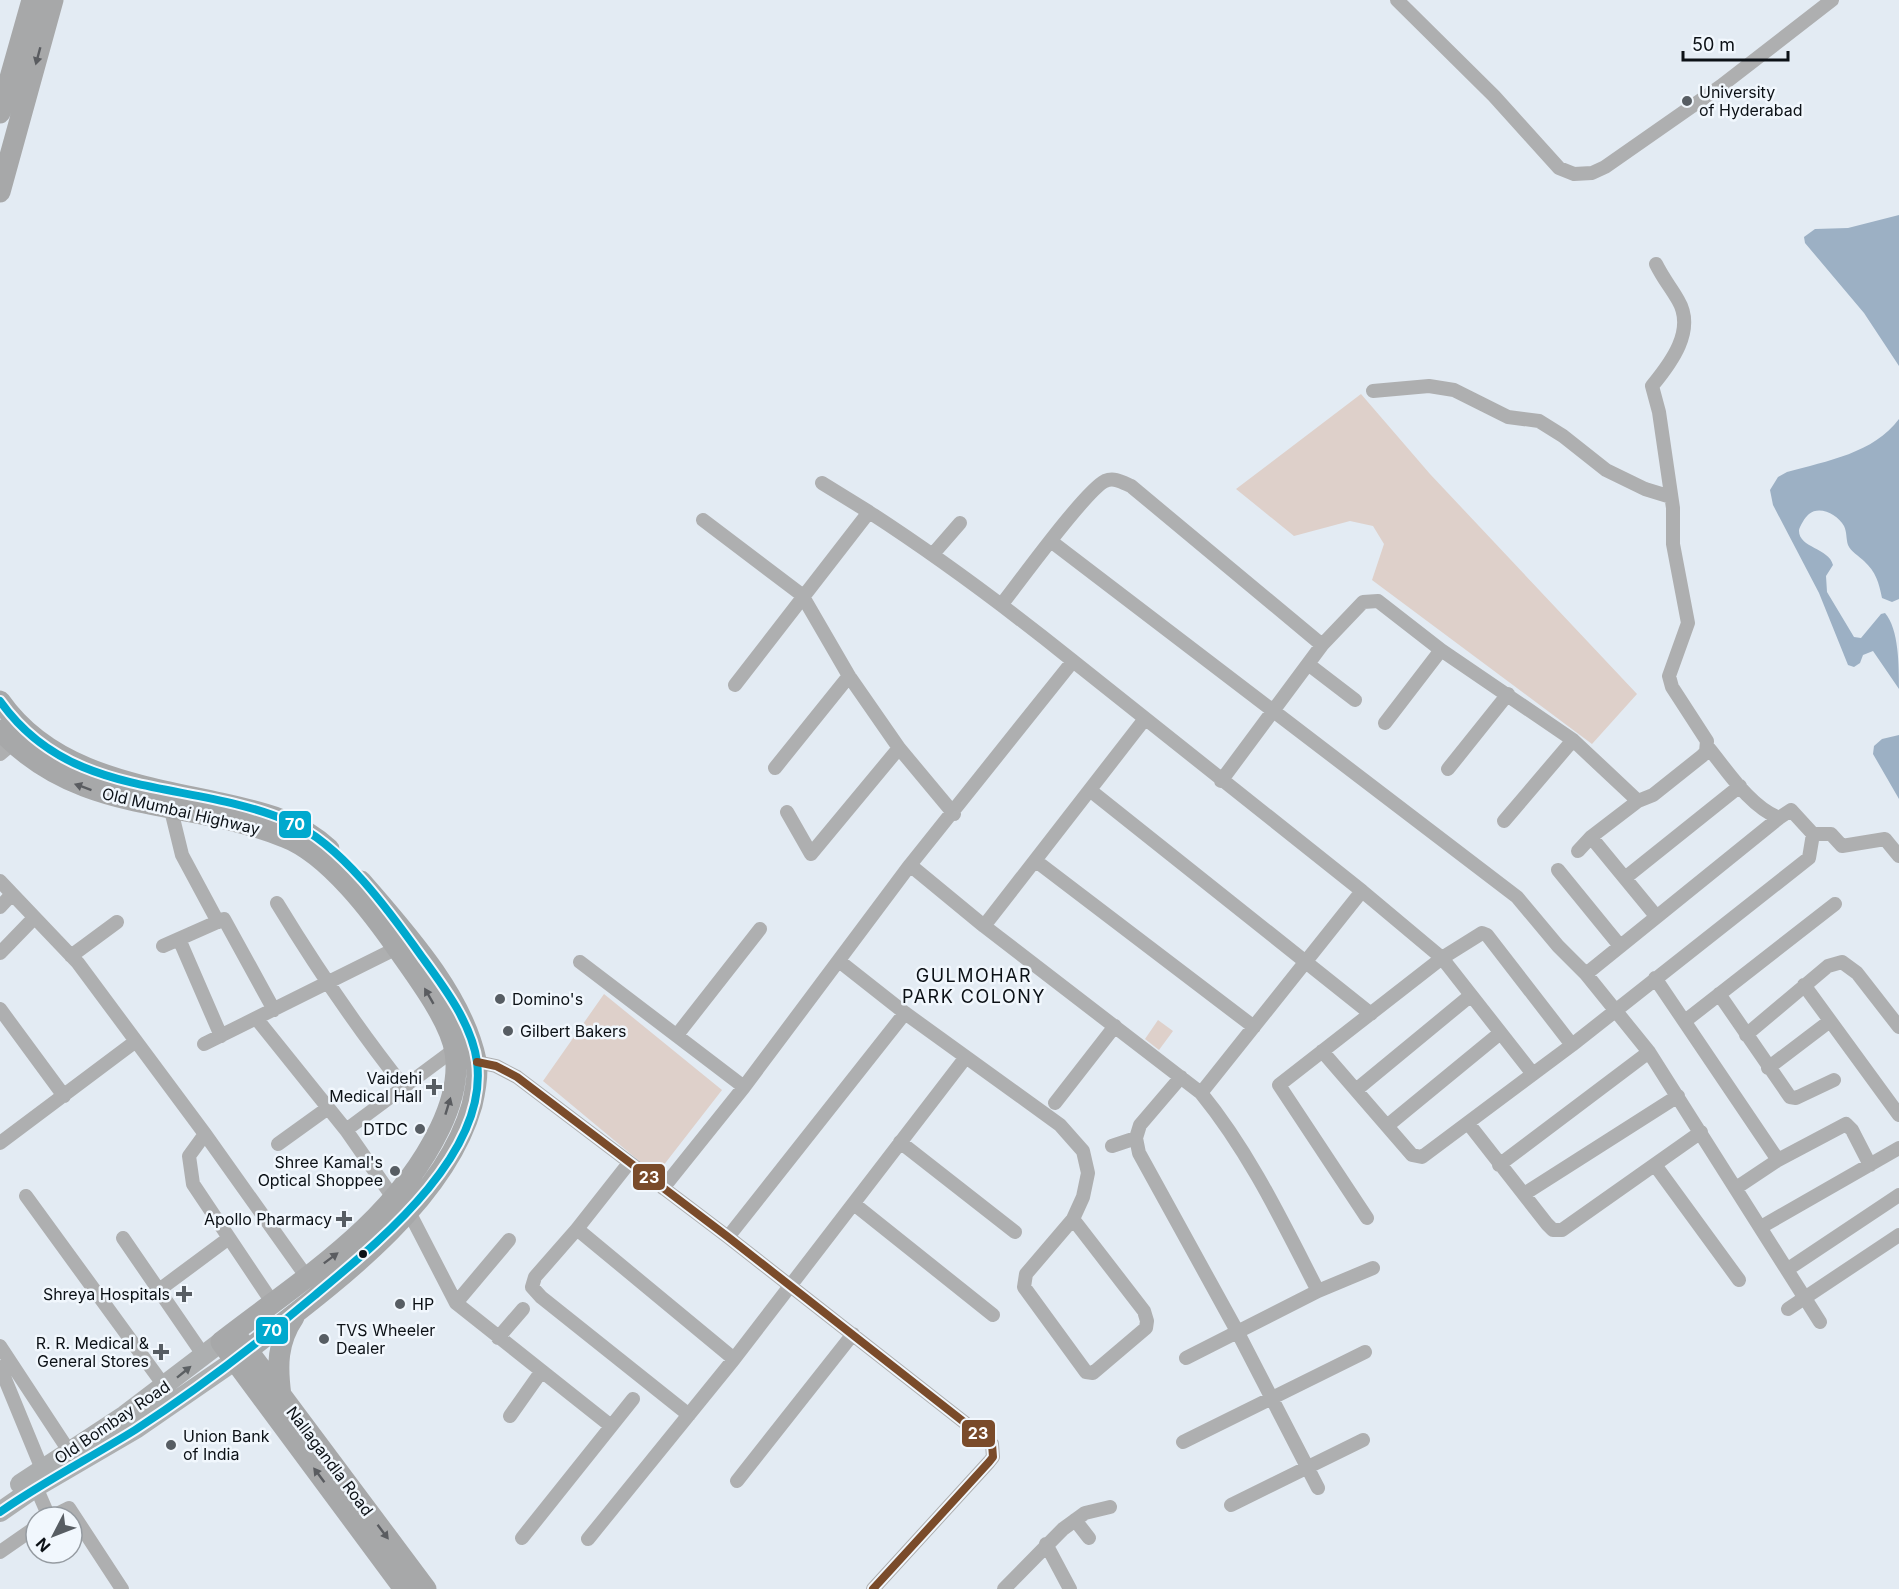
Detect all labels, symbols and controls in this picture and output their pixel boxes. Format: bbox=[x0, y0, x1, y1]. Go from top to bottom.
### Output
scale bar bbox=[1683, 24, 1788, 62]
text: 50 m bbox=[1692, 34, 1735, 55]
one-way arrow bbox=[33, 48, 42, 66]
place label: University of Hyderabad bbox=[1699, 82, 1803, 120]
marker: University of Hyderabad bbox=[1680, 94, 1694, 108]
one-way arrow bbox=[73, 781, 91, 791]
street label: Old Mumbai Highway bbox=[100, 783, 262, 839]
line badge: 70 bbox=[278, 810, 312, 839]
text: 70 bbox=[285, 814, 305, 834]
district label: GULMOHAR PARK COLONY bbox=[902, 965, 1046, 1007]
one-way arrow bbox=[423, 988, 434, 1004]
place label: Domino's bbox=[512, 989, 583, 1009]
marker: Domino's bbox=[493, 992, 507, 1006]
place label: Gilbert Bakers bbox=[520, 1021, 627, 1041]
marker: Gilbert Bakers bbox=[501, 1024, 515, 1038]
place label: Vaidehi Medical Hall bbox=[329, 1068, 422, 1106]
marker: Vaidehi Medical Hall bbox=[427, 1080, 441, 1094]
one-way arrow bbox=[444, 1097, 454, 1115]
place label: DTDC bbox=[363, 1119, 408, 1139]
marker: DTDC bbox=[413, 1122, 427, 1136]
place label: Shree Kamal's Optical Shoppee bbox=[258, 1152, 383, 1190]
line badge: 23 bbox=[632, 1163, 666, 1191]
marker: Shree Kamal's Optical Shoppee bbox=[388, 1164, 402, 1178]
text: 23 bbox=[639, 1167, 659, 1187]
place label: Apollo Pharmacy bbox=[204, 1209, 332, 1229]
marker: Apollo Pharmacy bbox=[337, 1212, 351, 1226]
unlabelled marker bbox=[357, 1248, 369, 1260]
one-way arrow bbox=[322, 1252, 338, 1264]
place label: Shreya Hospitals bbox=[43, 1284, 170, 1304]
marker: Shreya Hospitals bbox=[175, 1285, 193, 1303]
place label: HP bbox=[412, 1294, 434, 1314]
marker: HP bbox=[393, 1297, 407, 1311]
line badge: 70 bbox=[255, 1316, 289, 1345]
text: 70 bbox=[262, 1320, 282, 1340]
place label: TVS Wheeler Dealer bbox=[336, 1320, 435, 1358]
marker: TVS Wheeler Dealer bbox=[317, 1332, 331, 1346]
place label: R. R. Medical & General Stores bbox=[36, 1333, 150, 1371]
marker: R. R. Medical & General Stores bbox=[154, 1345, 168, 1359]
one-way arrow bbox=[176, 1365, 192, 1378]
street label: Old Bombay Road bbox=[50, 1376, 174, 1468]
street label: Nallagandla Road bbox=[282, 1402, 378, 1520]
line badge: 23 bbox=[961, 1419, 996, 1448]
text: 23 bbox=[968, 1423, 988, 1443]
place label: Union Bank of India bbox=[183, 1426, 270, 1464]
marker: Union Bank of India bbox=[164, 1438, 178, 1452]
one-way arrow bbox=[314, 1467, 326, 1482]
north arrow bbox=[24, 1505, 84, 1565]
one-way arrow bbox=[377, 1523, 389, 1539]
text: N bbox=[31, 1534, 54, 1556]

